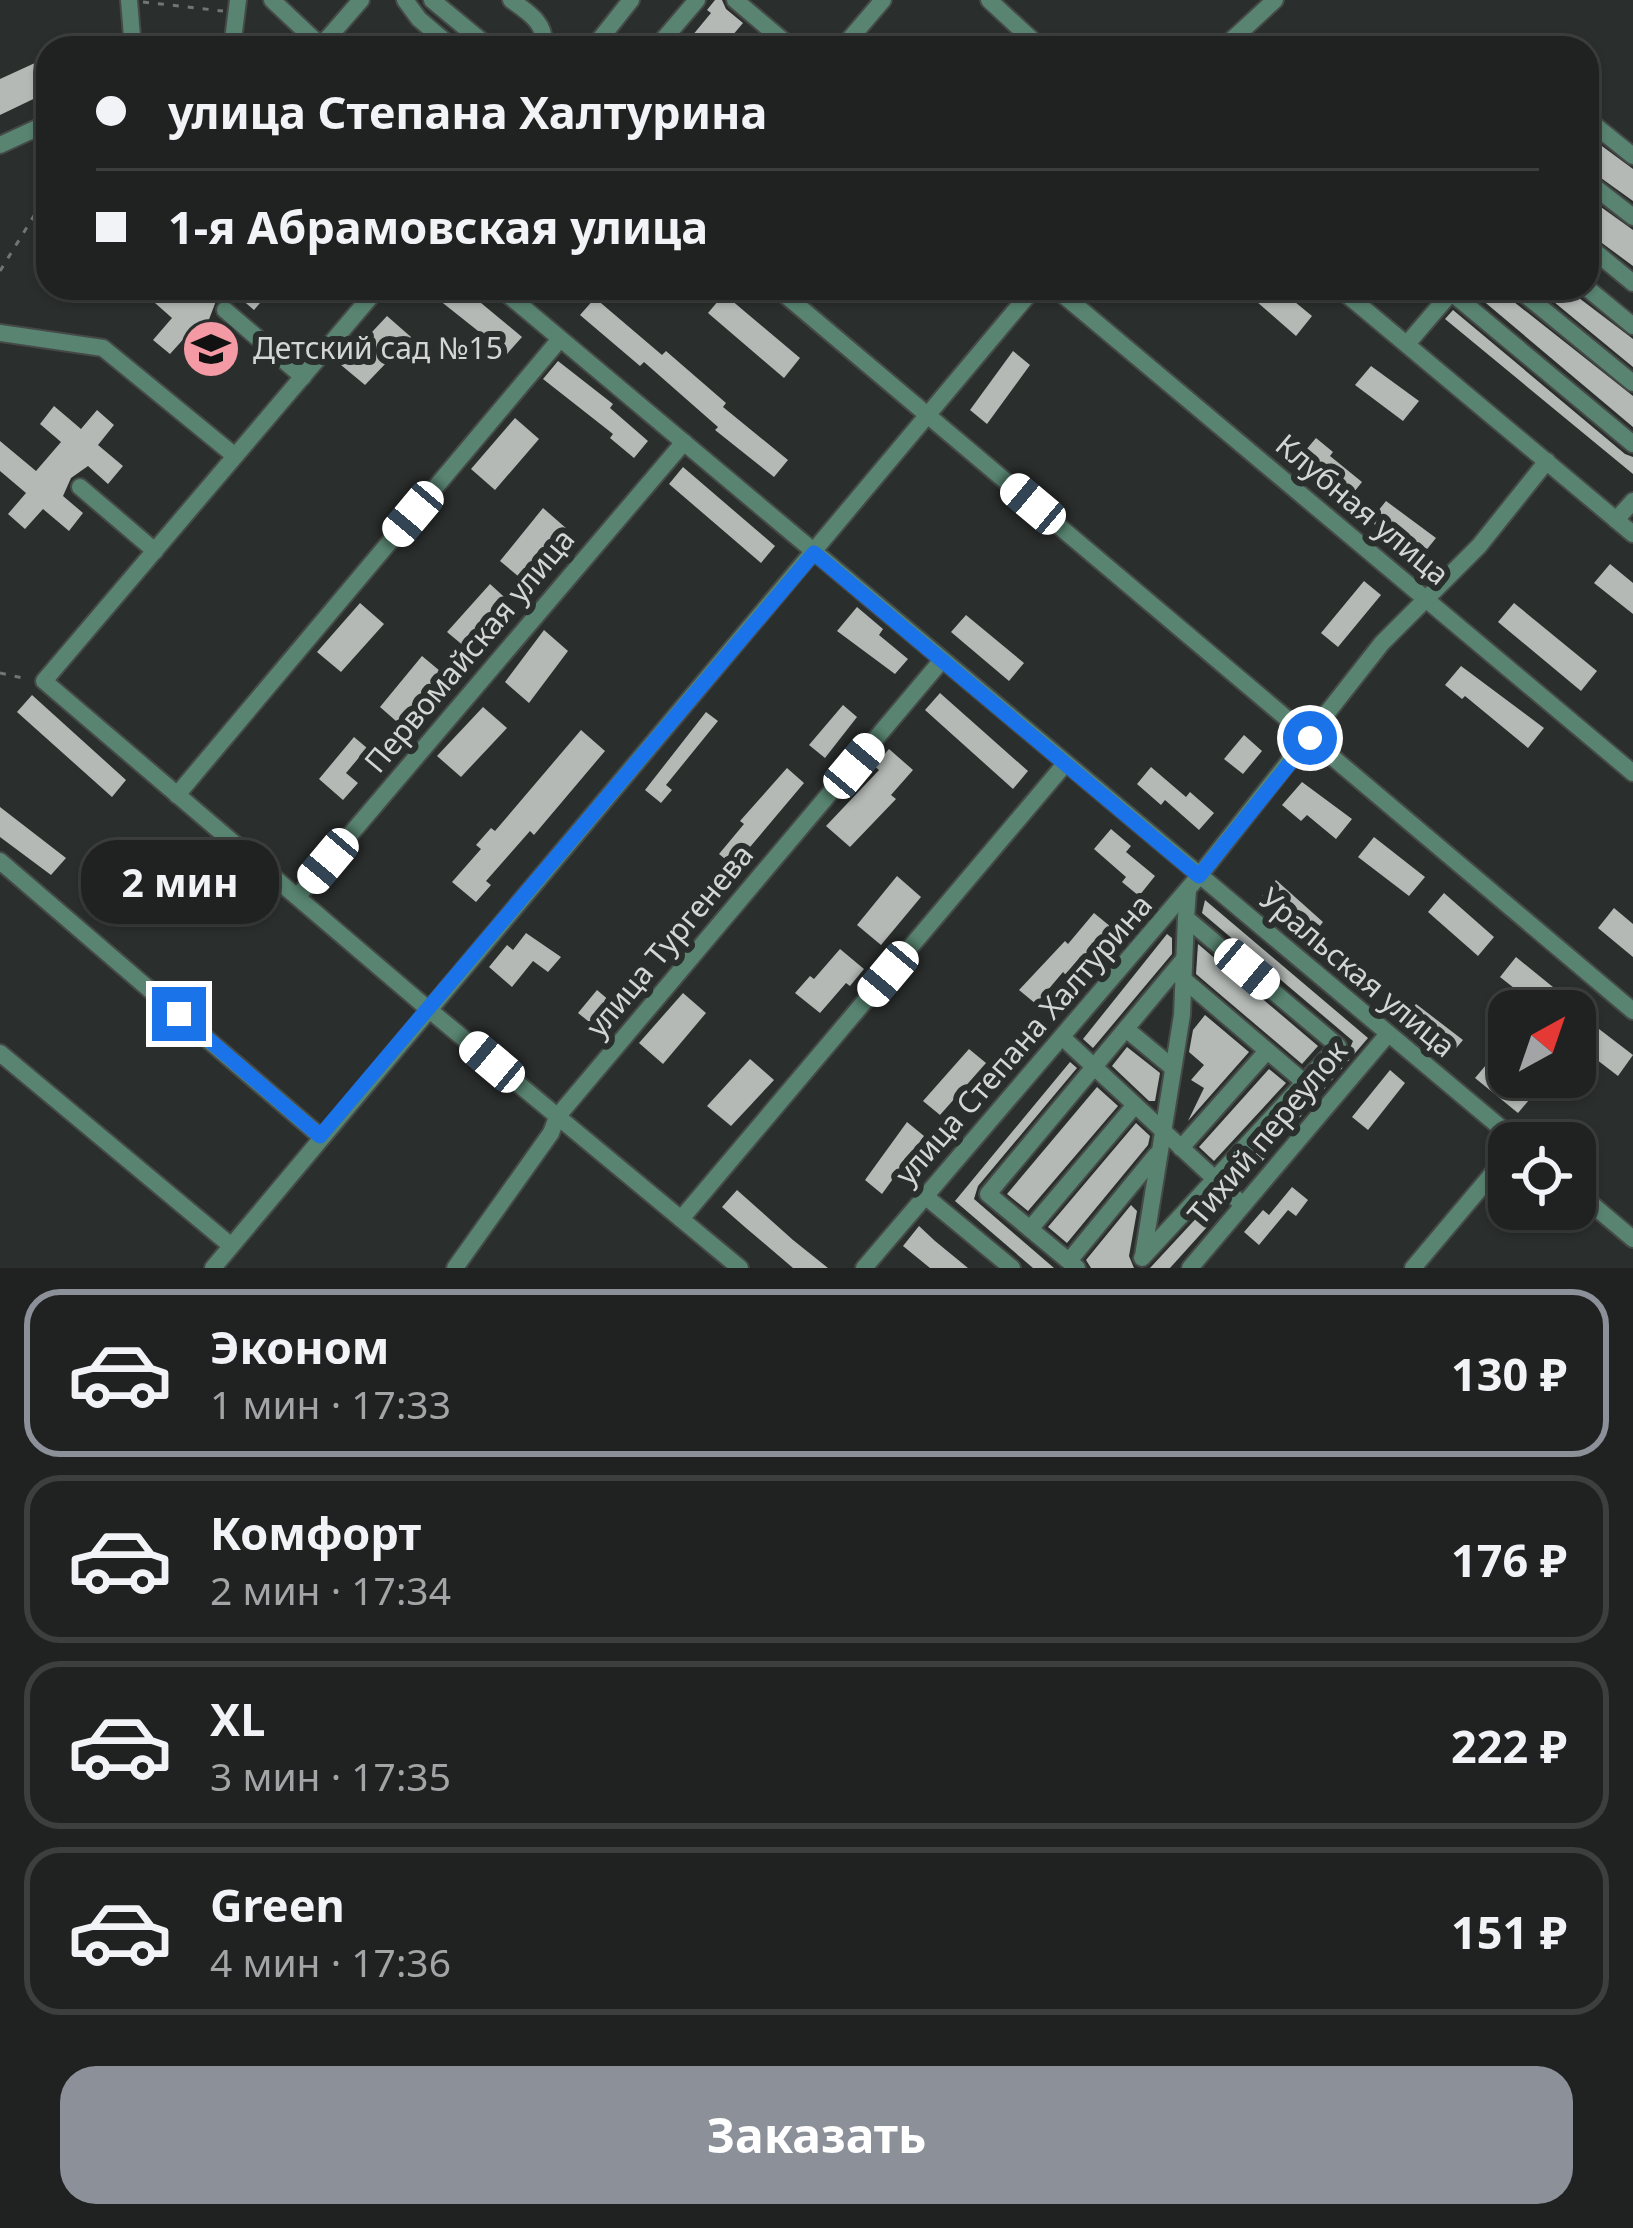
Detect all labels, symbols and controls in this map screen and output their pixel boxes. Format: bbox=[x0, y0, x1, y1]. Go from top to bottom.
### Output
text: улица Степана Халтурина bbox=[168, 81, 767, 142]
text: 1-я Абрамовская улица bbox=[168, 196, 708, 257]
school or university icon: Детский сад №15 bbox=[180, 318, 242, 380]
place label: Детский сад №15 bbox=[253, 327, 503, 368]
street label: Клубная улица bbox=[1268, 424, 1458, 594]
car bbox=[994, 467, 1072, 541]
car bbox=[376, 475, 450, 553]
street label: Первомайская улица bbox=[355, 519, 583, 781]
route start bbox=[1283, 711, 1337, 765]
car bbox=[817, 727, 891, 805]
car bbox=[291, 822, 365, 900]
street label: улица Тургенева bbox=[576, 835, 762, 1045]
callout: 2 мин bbox=[80, 840, 278, 924]
text: 2 мин bbox=[122, 855, 238, 908]
street label: Уральская улица bbox=[1251, 878, 1465, 1066]
street label: улица Степана Халтурина bbox=[885, 885, 1161, 1193]
car bbox=[1208, 932, 1286, 1006]
car bbox=[851, 935, 925, 1013]
route end bbox=[152, 987, 206, 1041]
north arrow bbox=[1488, 990, 1596, 1098]
map controls bbox=[1488, 990, 1596, 1230]
car bbox=[453, 1025, 531, 1099]
street label: Тихий переулок bbox=[1178, 1031, 1356, 1233]
button: locate bbox=[1488, 1122, 1596, 1230]
text: Эконом bbox=[210, 1316, 389, 1377]
icon: car bbox=[66, 1319, 174, 1427]
text: 130 ₽ bbox=[1451, 1343, 1567, 1404]
text: 1 мин · 17:33 bbox=[210, 1377, 451, 1430]
text: Комфорт bbox=[210, 1502, 421, 1563]
icon: car bbox=[66, 1505, 174, 1613]
text: 176 ₽ bbox=[1451, 1529, 1567, 1590]
text: 2 мин · 17:34 bbox=[210, 1563, 451, 1616]
text: XL bbox=[210, 1688, 265, 1749]
icon: car bbox=[66, 1691, 174, 1799]
text: 222 ₽ bbox=[1451, 1715, 1567, 1776]
text: 3 мин · 17:35 bbox=[210, 1749, 451, 1802]
text: Green bbox=[210, 1874, 345, 1935]
icon: car bbox=[66, 1877, 174, 1985]
text: 151 ₽ bbox=[1451, 1901, 1567, 1962]
text: 4 мин · 17:36 bbox=[210, 1935, 451, 1988]
button: Заказать bbox=[60, 2066, 1573, 2204]

